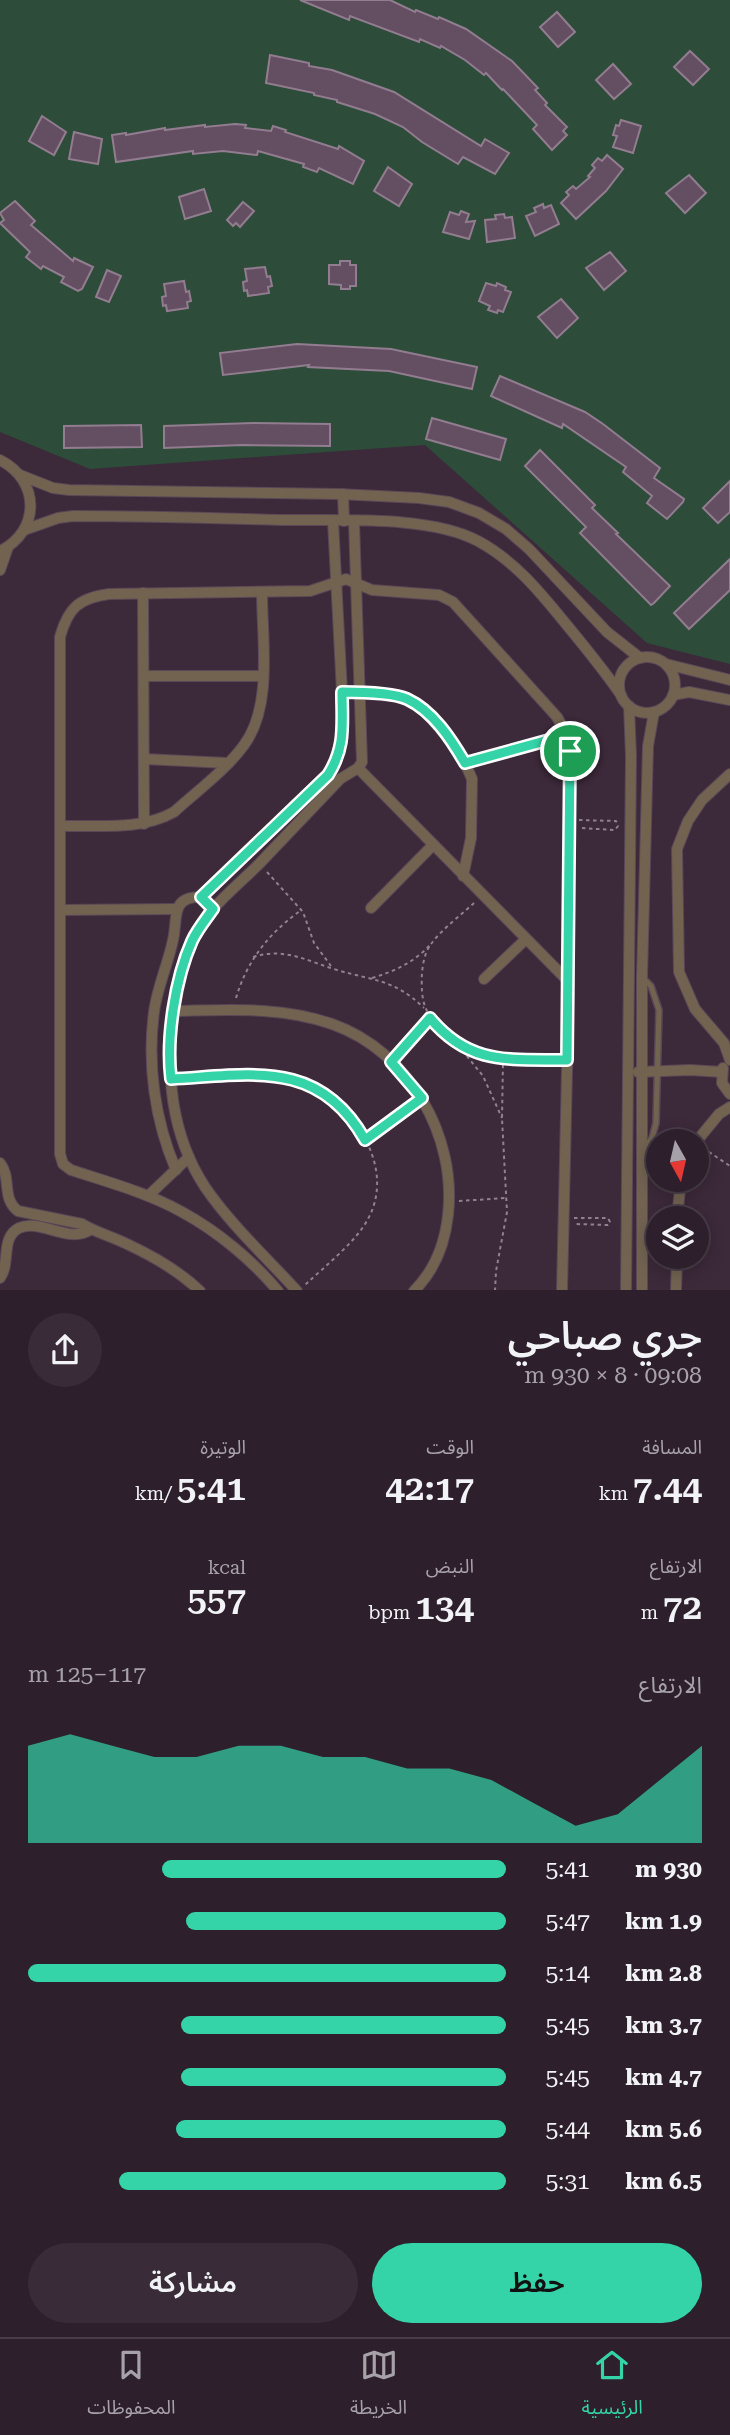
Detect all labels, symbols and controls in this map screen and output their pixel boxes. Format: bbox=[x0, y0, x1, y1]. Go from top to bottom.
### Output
pin bbox=[540, 721, 600, 781]
icon: arrive bbox=[551, 732, 589, 770]
north arrow bbox=[646, 1129, 709, 1192]
map controls bbox=[646, 1129, 709, 1269]
button: layers bbox=[646, 1206, 709, 1269]
button: share bbox=[28, 1313, 102, 1387]
text: جري صباحي bbox=[508, 1314, 702, 1358]
text: 09:08 · 8 × 930 m bbox=[524, 1362, 702, 1389]
text: الوتيرة bbox=[200, 1436, 246, 1459]
text: الوقت bbox=[426, 1436, 474, 1459]
text: المسافة bbox=[642, 1436, 702, 1459]
text: 5:41 bbox=[177, 1468, 246, 1509]
text: 42:17 bbox=[385, 1468, 474, 1509]
text: 7.44 bbox=[633, 1468, 702, 1509]
text: /km bbox=[135, 1482, 177, 1505]
text: km bbox=[599, 1482, 633, 1505]
text: النبض bbox=[426, 1555, 474, 1578]
text: الارتفاع bbox=[650, 1555, 702, 1578]
text: kcal bbox=[208, 1556, 246, 1579]
text: 557 bbox=[187, 1579, 246, 1620]
text: 134 bbox=[415, 1587, 474, 1628]
text: 72 bbox=[663, 1587, 702, 1628]
text: bpm bbox=[368, 1601, 415, 1624]
text: m bbox=[641, 1601, 663, 1624]
text: 117–125 m bbox=[28, 1661, 146, 1688]
text: الارتفاع bbox=[639, 1672, 702, 1699]
text: 5:41 bbox=[545, 1856, 590, 1883]
text: 930 m bbox=[635, 1856, 702, 1883]
text: 5:47 bbox=[545, 1908, 590, 1935]
text: 1.9 km bbox=[625, 1908, 702, 1935]
text: 5:14 bbox=[545, 1960, 590, 1987]
text: 2.8 km bbox=[625, 1960, 702, 1987]
text: 5:45 bbox=[545, 2012, 590, 2039]
text: 3.7 km bbox=[625, 2012, 702, 2039]
text: 5:45 bbox=[545, 2064, 590, 2091]
text: 4.7 km bbox=[625, 2064, 702, 2091]
text: 5:44 bbox=[545, 2116, 590, 2143]
text: 5.6 km bbox=[625, 2116, 702, 2143]
text: 5:31 bbox=[545, 2168, 590, 2195]
text: 6.5 km bbox=[625, 2168, 702, 2195]
button: مشاركة bbox=[28, 2243, 358, 2323]
button: حفظ bbox=[372, 2243, 702, 2323]
tab: المحفوظات bbox=[87, 2346, 175, 2428]
tab: الخريطة bbox=[350, 2346, 407, 2428]
tab: الرئيسية bbox=[582, 2346, 643, 2428]

